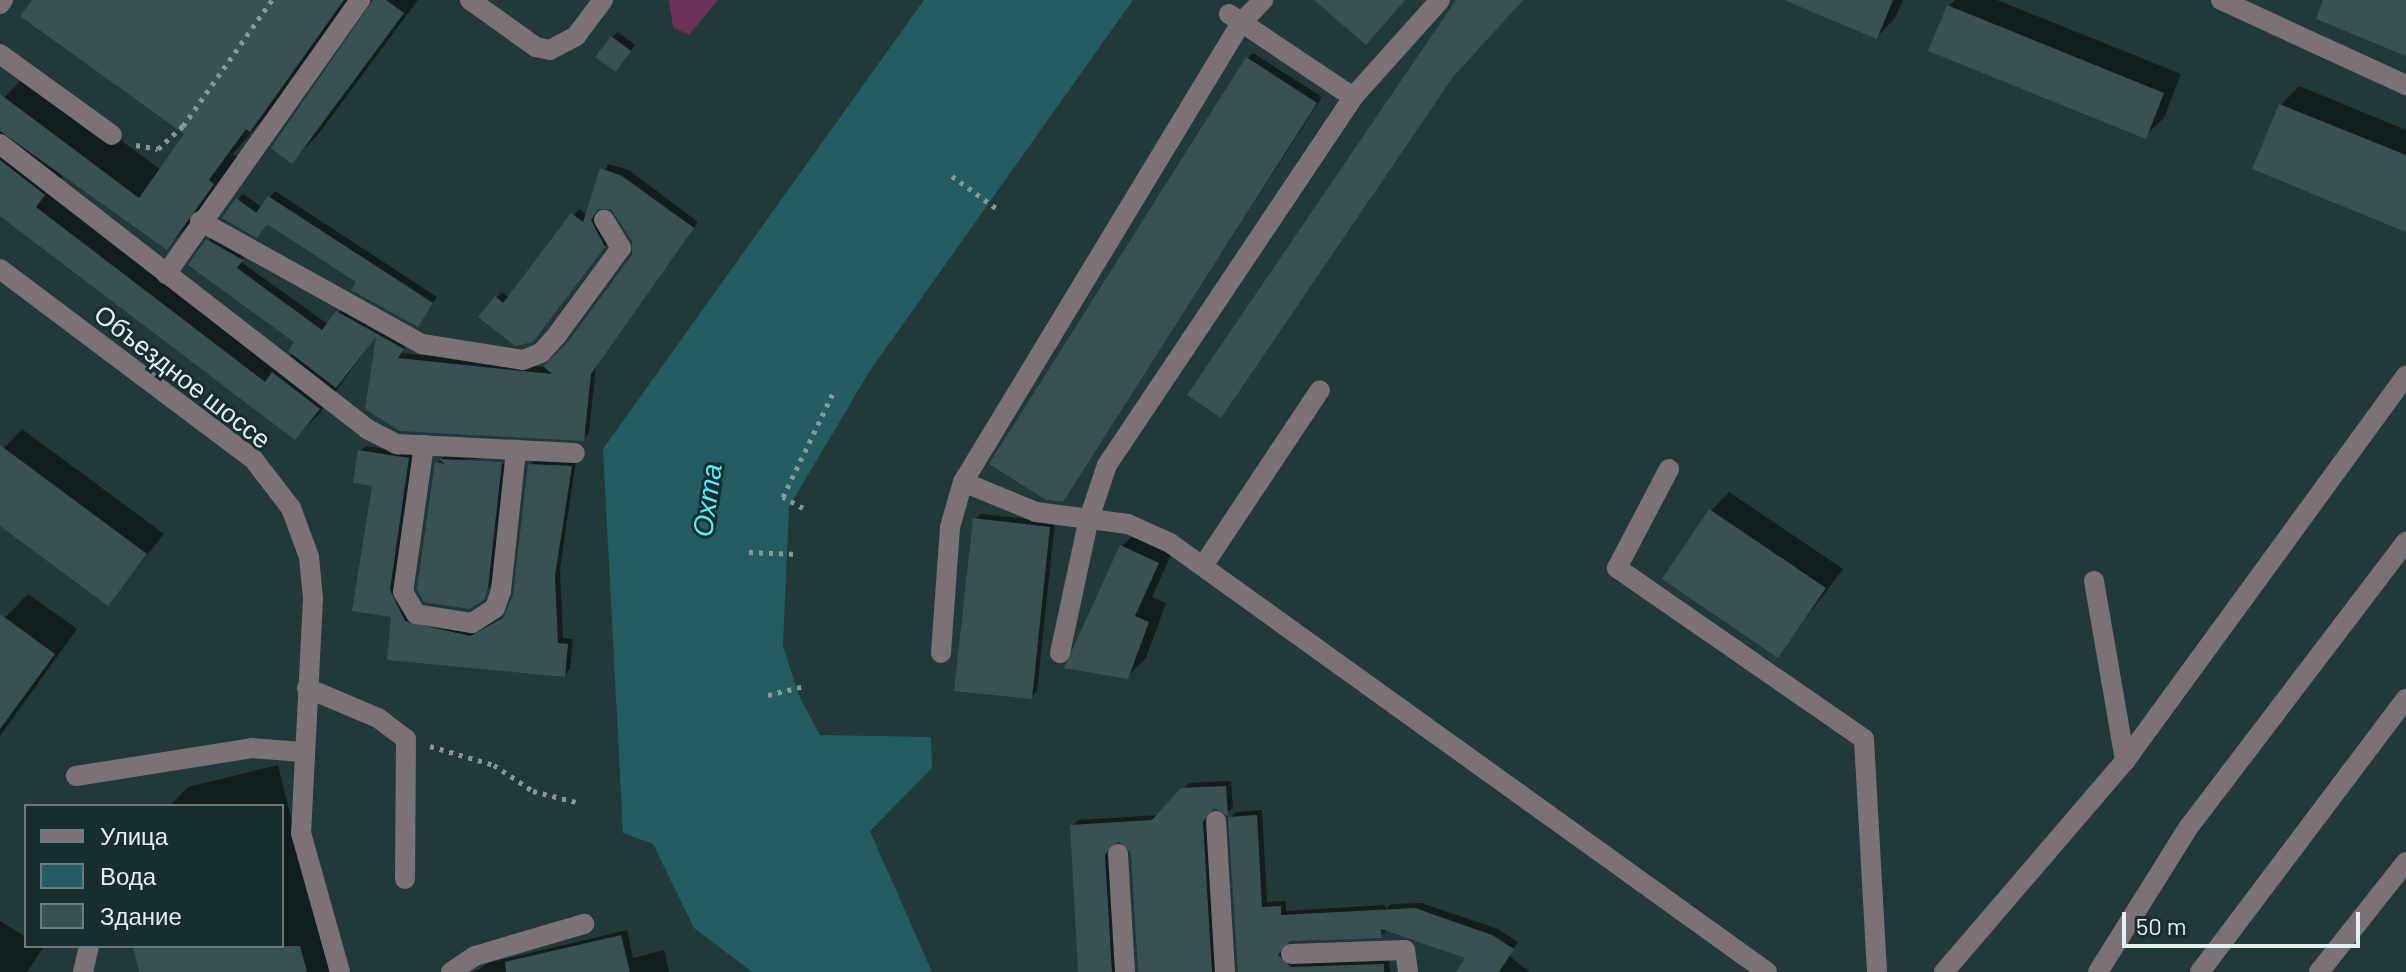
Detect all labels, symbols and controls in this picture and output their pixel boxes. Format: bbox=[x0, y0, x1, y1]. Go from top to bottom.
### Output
street label: Объездное шоссе bbox=[89, 297, 277, 455]
water label: Охта bbox=[684, 461, 728, 539]
legend bbox=[24, 804, 284, 948]
text: Улица bbox=[100, 821, 168, 850]
text: Вода bbox=[100, 861, 156, 890]
scale bar bbox=[2126, 896, 2364, 946]
text: Здание bbox=[100, 901, 182, 930]
text: 50 m bbox=[2136, 911, 2187, 940]

